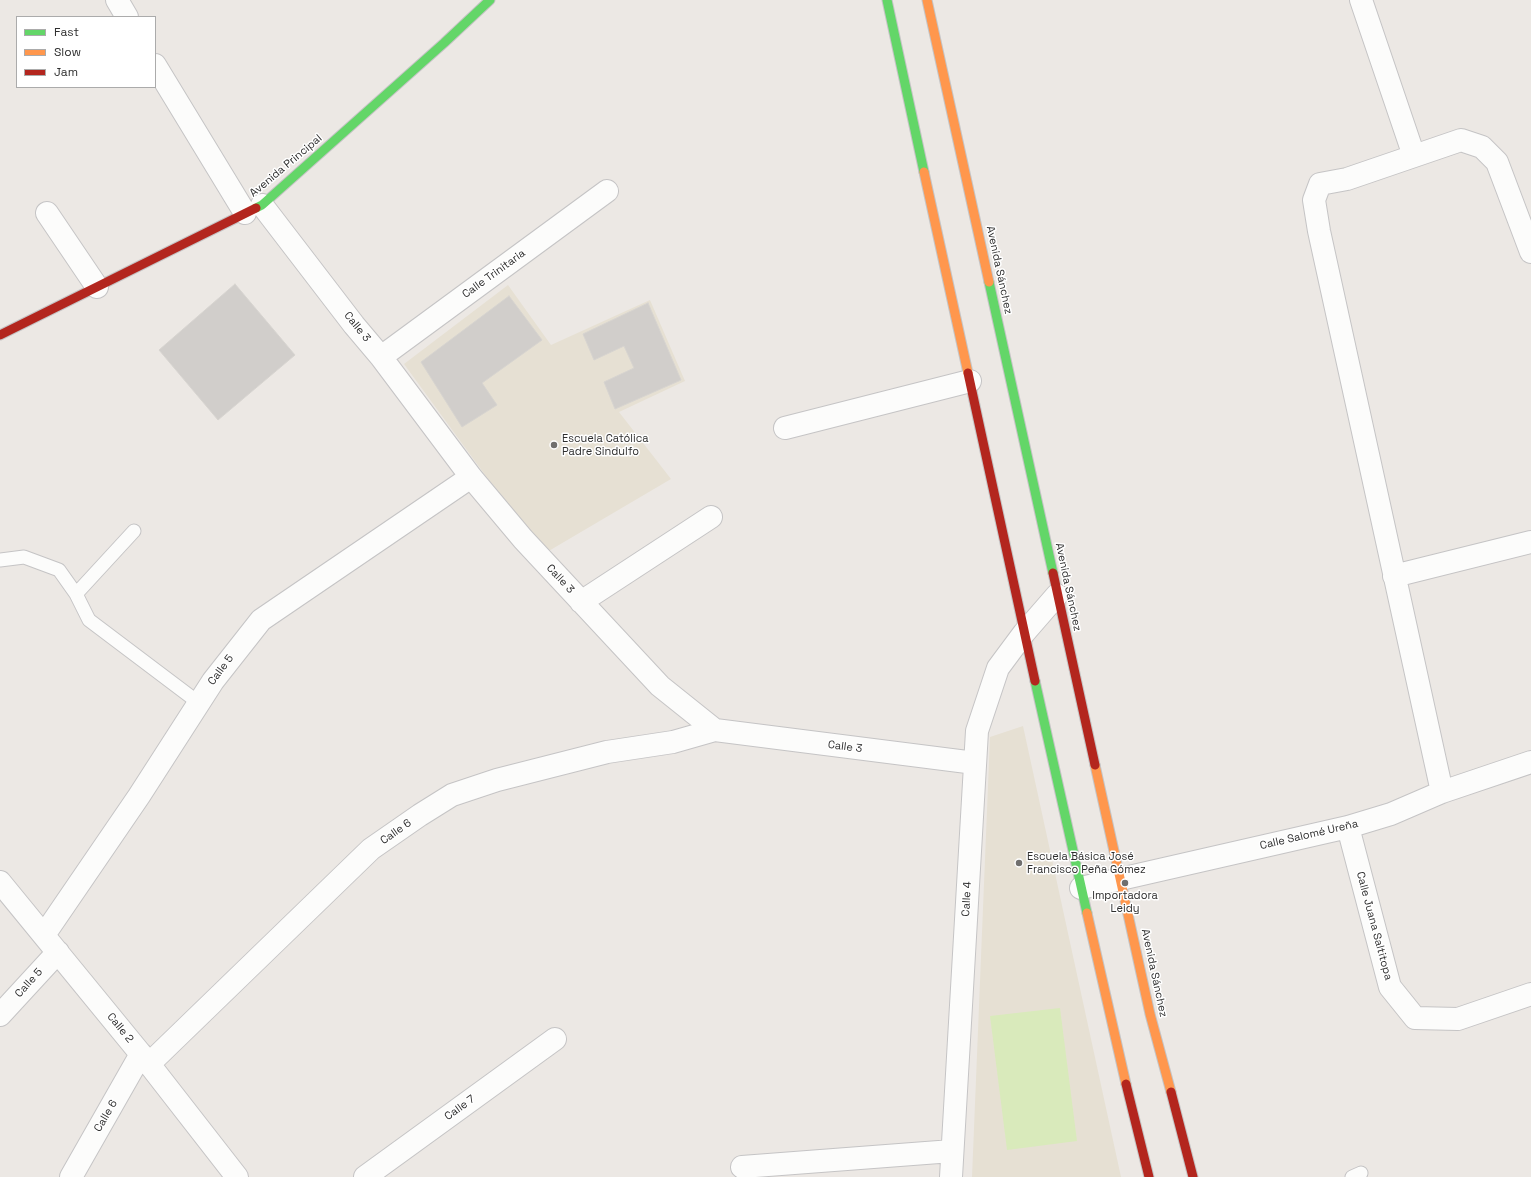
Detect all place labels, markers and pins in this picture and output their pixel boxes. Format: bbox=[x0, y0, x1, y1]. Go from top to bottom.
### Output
place label: Escuela Católica Padre Sindulfo bbox=[562, 432, 649, 458]
marker: Escuela Católica Padre Sindulfo bbox=[549, 440, 559, 450]
place label: Escuela Básica José Francisco Peña Gómez bbox=[1027, 850, 1146, 876]
marker: Escuela Básica José Francisco Peña Gómez bbox=[1014, 858, 1024, 868]
marker: Importadora Leidy bbox=[1120, 878, 1130, 888]
place label: Importadora Leidy bbox=[1092, 889, 1158, 915]

